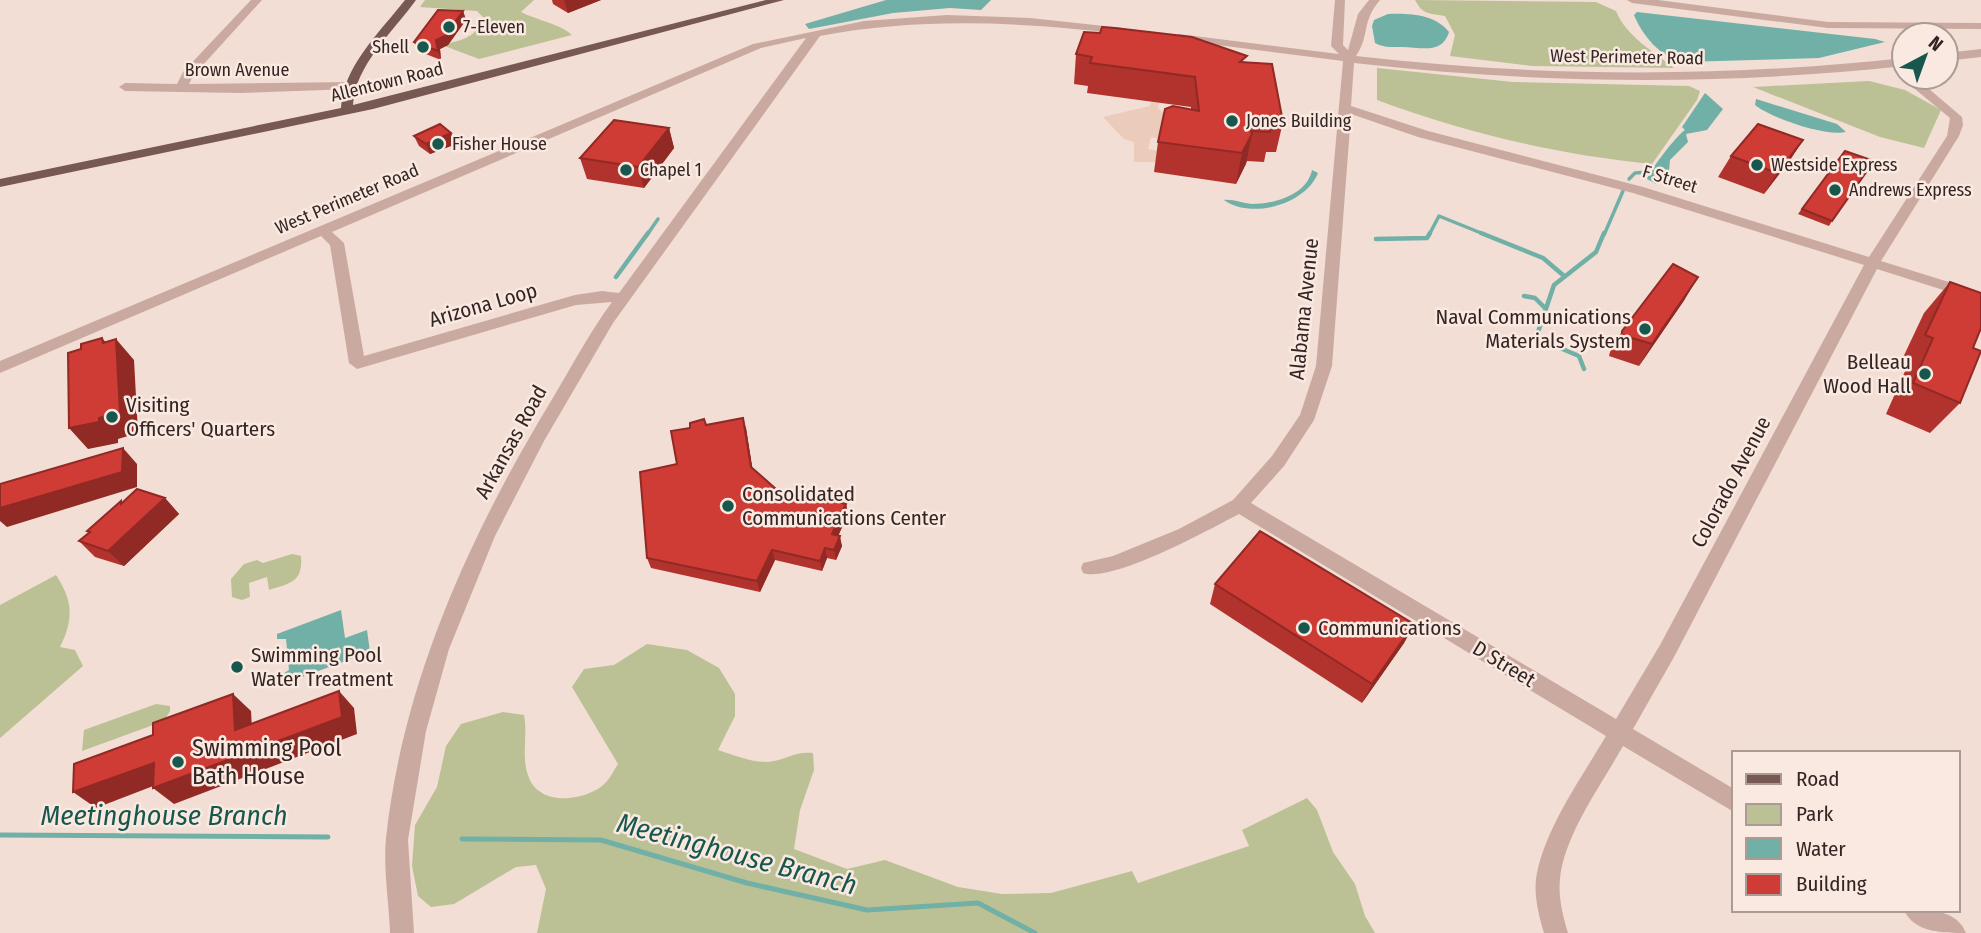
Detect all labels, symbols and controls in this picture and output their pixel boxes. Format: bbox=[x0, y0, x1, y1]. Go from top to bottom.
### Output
place label: 7-Eleven bbox=[463, 16, 525, 38]
marker: 7-Eleven bbox=[441, 19, 457, 35]
north arrow bbox=[1890, 21, 1960, 91]
text: N bbox=[1924, 31, 1948, 56]
place label: Shell bbox=[372, 36, 409, 58]
marker: Shell bbox=[415, 39, 431, 55]
street label: West Perimeter Road bbox=[1550, 45, 1704, 69]
street label: Allentown Road bbox=[328, 57, 446, 107]
street label: Brown Avenue bbox=[185, 59, 289, 81]
place label: Jones Building bbox=[1246, 110, 1352, 132]
marker: Jones Building bbox=[1224, 113, 1240, 129]
place label: Fisher House bbox=[452, 133, 547, 155]
marker: Fisher House bbox=[430, 136, 446, 152]
place label: Westside Express bbox=[1771, 154, 1898, 176]
marker: Westside Express bbox=[1749, 157, 1765, 173]
street label: West Perimeter Road bbox=[272, 159, 422, 239]
place label: Chapel 1 bbox=[640, 159, 702, 181]
street label: F Street bbox=[1640, 160, 1700, 198]
marker: Chapel 1 bbox=[618, 162, 634, 178]
place label: Andrews Express bbox=[1849, 179, 1972, 201]
marker: Andrews Express bbox=[1827, 182, 1843, 198]
street label: Alabama Avenue bbox=[1284, 237, 1324, 381]
street label: Arizona Loop bbox=[426, 277, 540, 333]
place label: Naval Communications Materials System bbox=[1435, 304, 1631, 354]
marker: Naval Communications Materials System bbox=[1637, 321, 1653, 337]
place label: Belleau Wood Hall bbox=[1823, 349, 1911, 399]
marker: Belleau Wood Hall bbox=[1917, 366, 1933, 382]
street label: Arkansas Road bbox=[469, 381, 553, 503]
place label: Visiting Officers' Quarters bbox=[126, 392, 275, 442]
marker: Visiting Officers' Quarters bbox=[104, 409, 120, 425]
street label: Colorado Avenue bbox=[1685, 412, 1777, 552]
place label: Consolidated Communications Center bbox=[742, 481, 947, 531]
marker: Consolidated Communications Center bbox=[720, 498, 736, 514]
place label: Communications bbox=[1318, 615, 1461, 641]
marker: Communications bbox=[1296, 620, 1312, 636]
street label: D Street bbox=[1468, 635, 1540, 693]
place label: Swimming Pool Water Treatment bbox=[251, 642, 393, 692]
marker: Swimming Pool Water Treatment bbox=[229, 659, 245, 675]
place label: Swimming Pool Bath House bbox=[192, 734, 342, 790]
legend bbox=[1732, 751, 1960, 912]
marker: Swimming Pool Bath House bbox=[170, 754, 186, 770]
text: Road bbox=[1796, 766, 1840, 792]
water label: Meetinghouse Branch bbox=[40, 799, 288, 832]
text: Park bbox=[1796, 801, 1834, 827]
water label: Meetinghouse Branch bbox=[613, 806, 861, 902]
text: Water bbox=[1796, 836, 1846, 862]
text: Building bbox=[1796, 871, 1867, 897]

